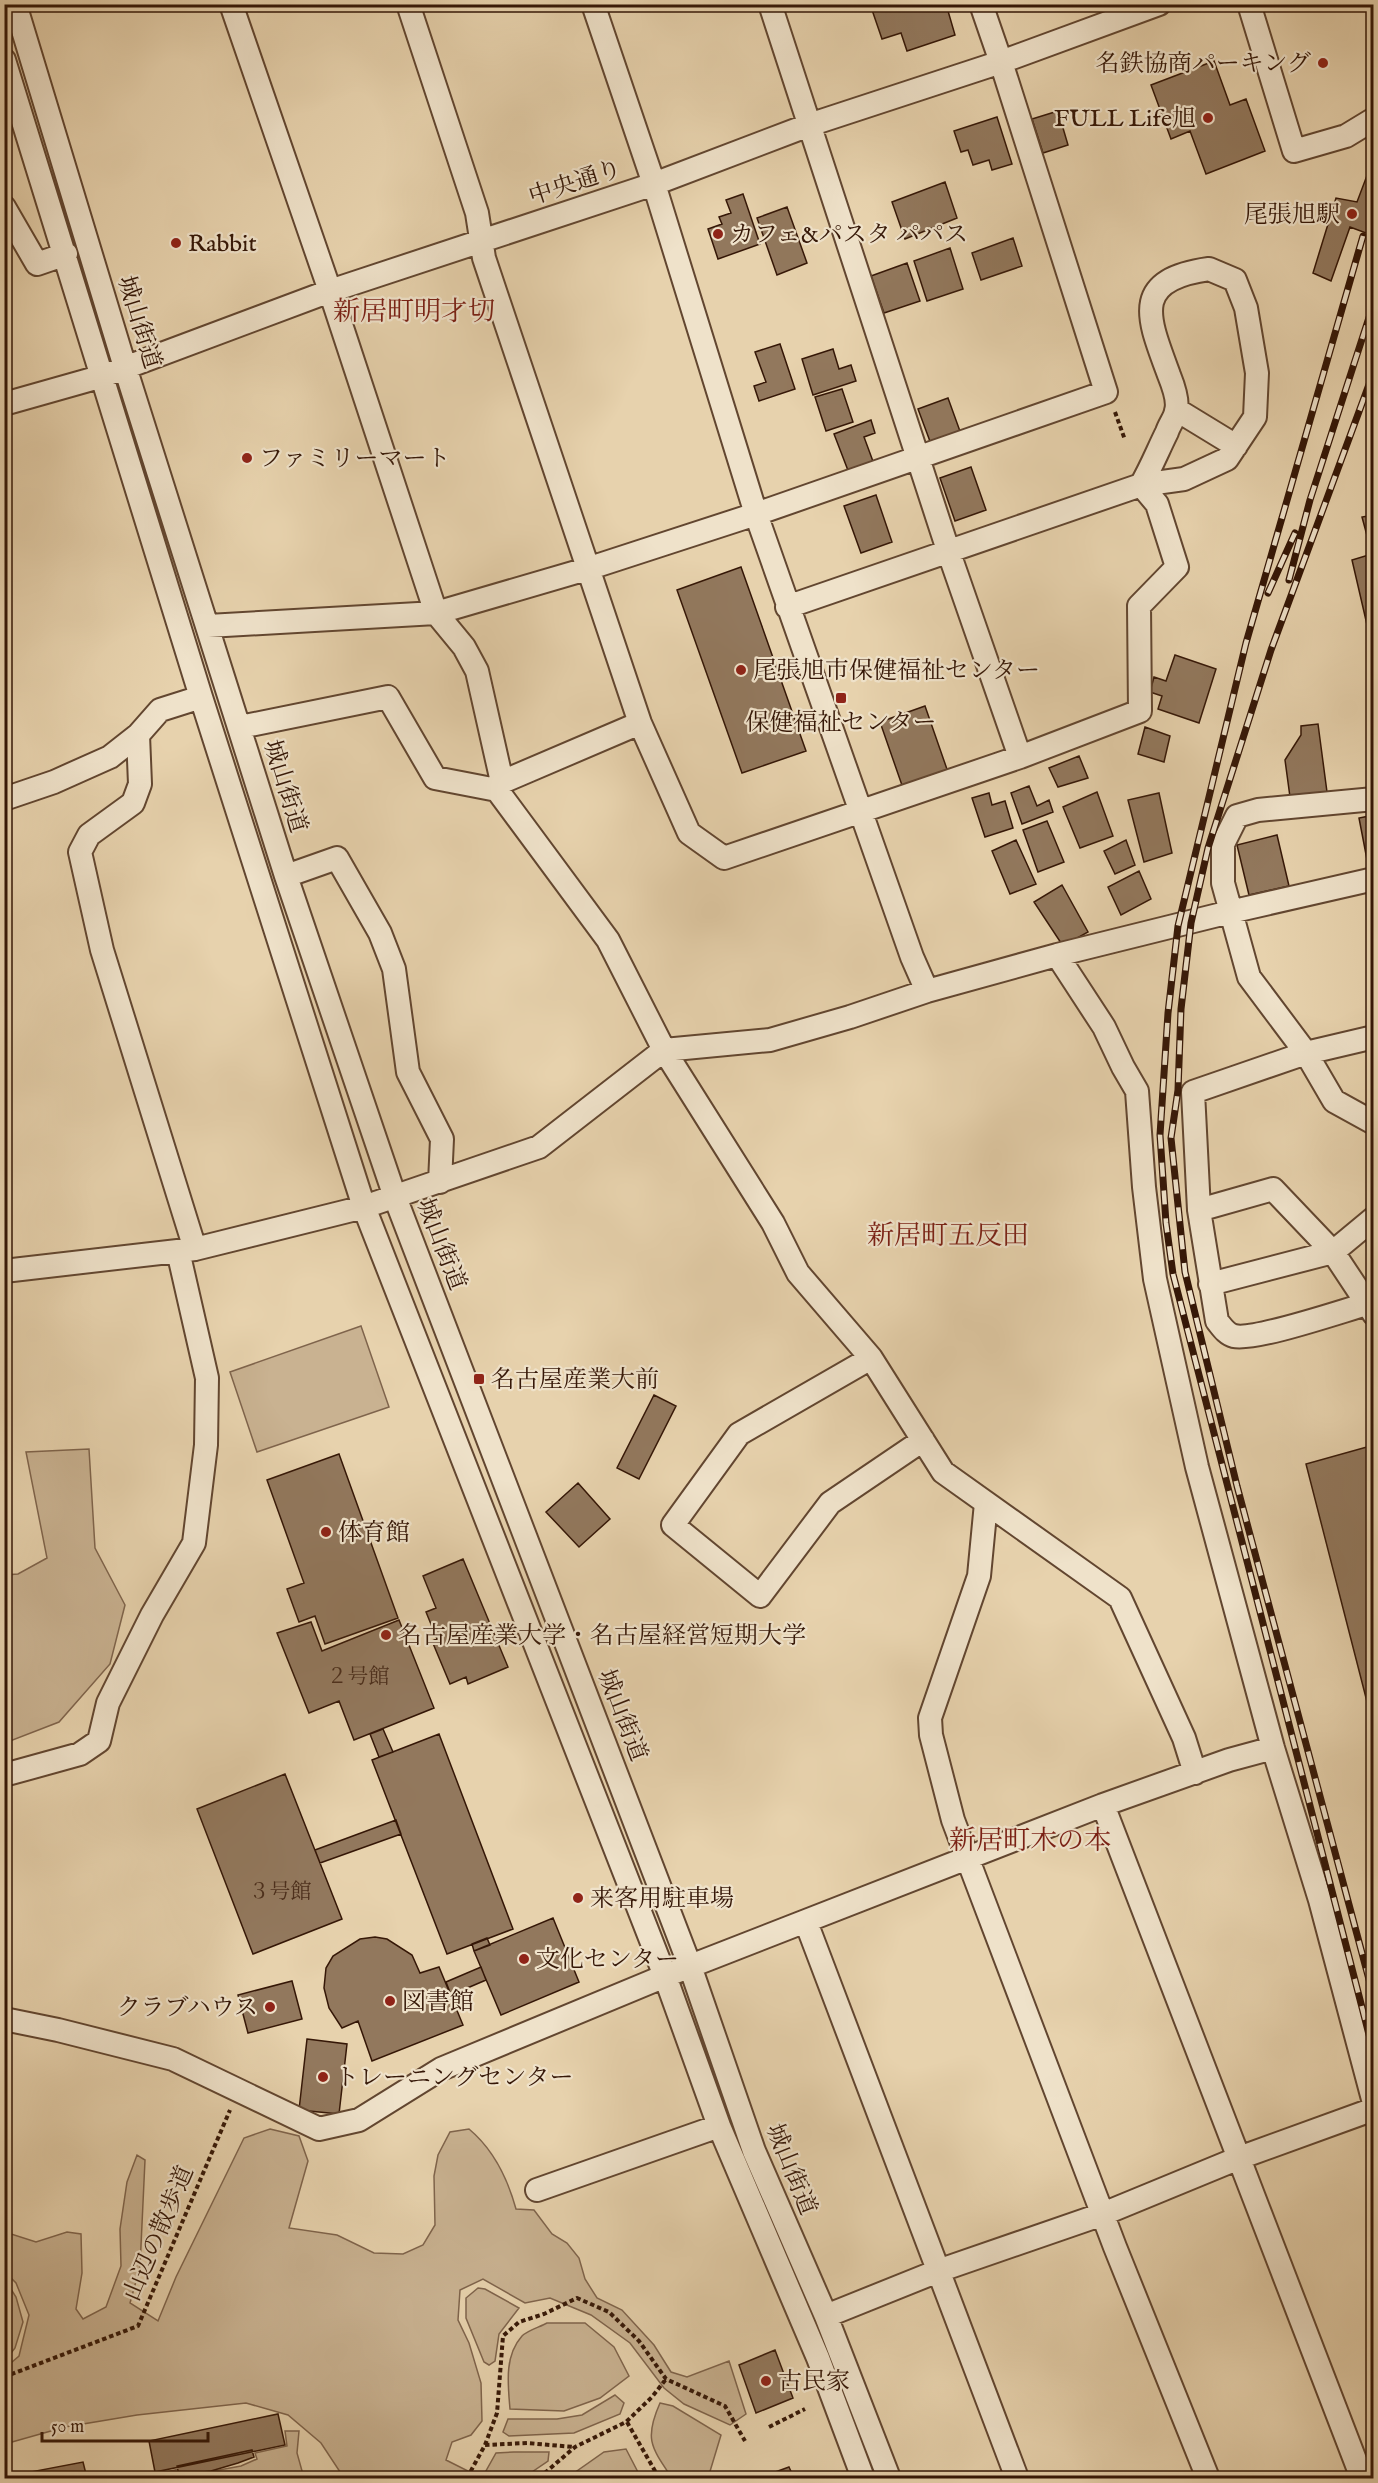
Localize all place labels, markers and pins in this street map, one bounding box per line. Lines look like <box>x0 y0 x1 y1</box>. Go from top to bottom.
place label: 名鉄協商パーキング <box>1096 49 1311 80</box>
marker: 名鉄協商パーキング <box>1316 56 1330 70</box>
place label: FULL Life旭 <box>1054 104 1196 135</box>
marker: FULL Life旭 <box>1201 111 1215 125</box>
place label: 尾張旭駅 <box>1244 200 1340 231</box>
marker: 尾張旭駅 <box>1345 207 1359 221</box>
place label: カフェ&パスタ パパス <box>730 220 968 251</box>
marker: カフェ&パスタ パパス <box>711 227 725 241</box>
place label: Rabbit <box>188 229 257 260</box>
marker: Rabbit <box>169 236 183 250</box>
place label: ファミリーマート <box>259 444 451 475</box>
marker: ファミリーマート <box>240 451 254 465</box>
place label: 尾張旭市保健福祉センター <box>753 656 1040 687</box>
marker: 尾張旭市保健福祉センター <box>734 663 748 677</box>
marker: 保健福祉センター <box>834 691 848 705</box>
place label: 保健福祉センター <box>745 708 937 739</box>
place label: 名古屋産業大前 <box>491 1365 659 1396</box>
marker: 名古屋産業大前 <box>472 1372 486 1386</box>
place label: 体育館 <box>338 1518 410 1549</box>
marker: 体育館 <box>319 1525 333 1539</box>
place label: 名古屋産業大学・名古屋経営短期大学 <box>398 1621 806 1652</box>
marker: 名古屋産業大学・名古屋経営短期大学 <box>379 1628 393 1642</box>
place label: 来客用駐車場 <box>590 1884 734 1915</box>
marker: 来客用駐車場 <box>571 1891 585 1905</box>
place label: 文化センター <box>536 1945 679 1976</box>
marker: 文化センター <box>517 1952 531 1966</box>
place label: 図書館 <box>402 1987 474 2018</box>
place label: クラブハウス <box>117 1993 258 2024</box>
marker: 図書館 <box>383 1994 397 2008</box>
marker: クラブハウス <box>263 2000 277 2014</box>
place label: トレーニングセンター <box>335 2063 574 2094</box>
marker: トレーニングセンター <box>316 2070 330 2084</box>
place label: 古民家 <box>778 2367 850 2398</box>
marker: 古民家 <box>759 2374 773 2388</box>

